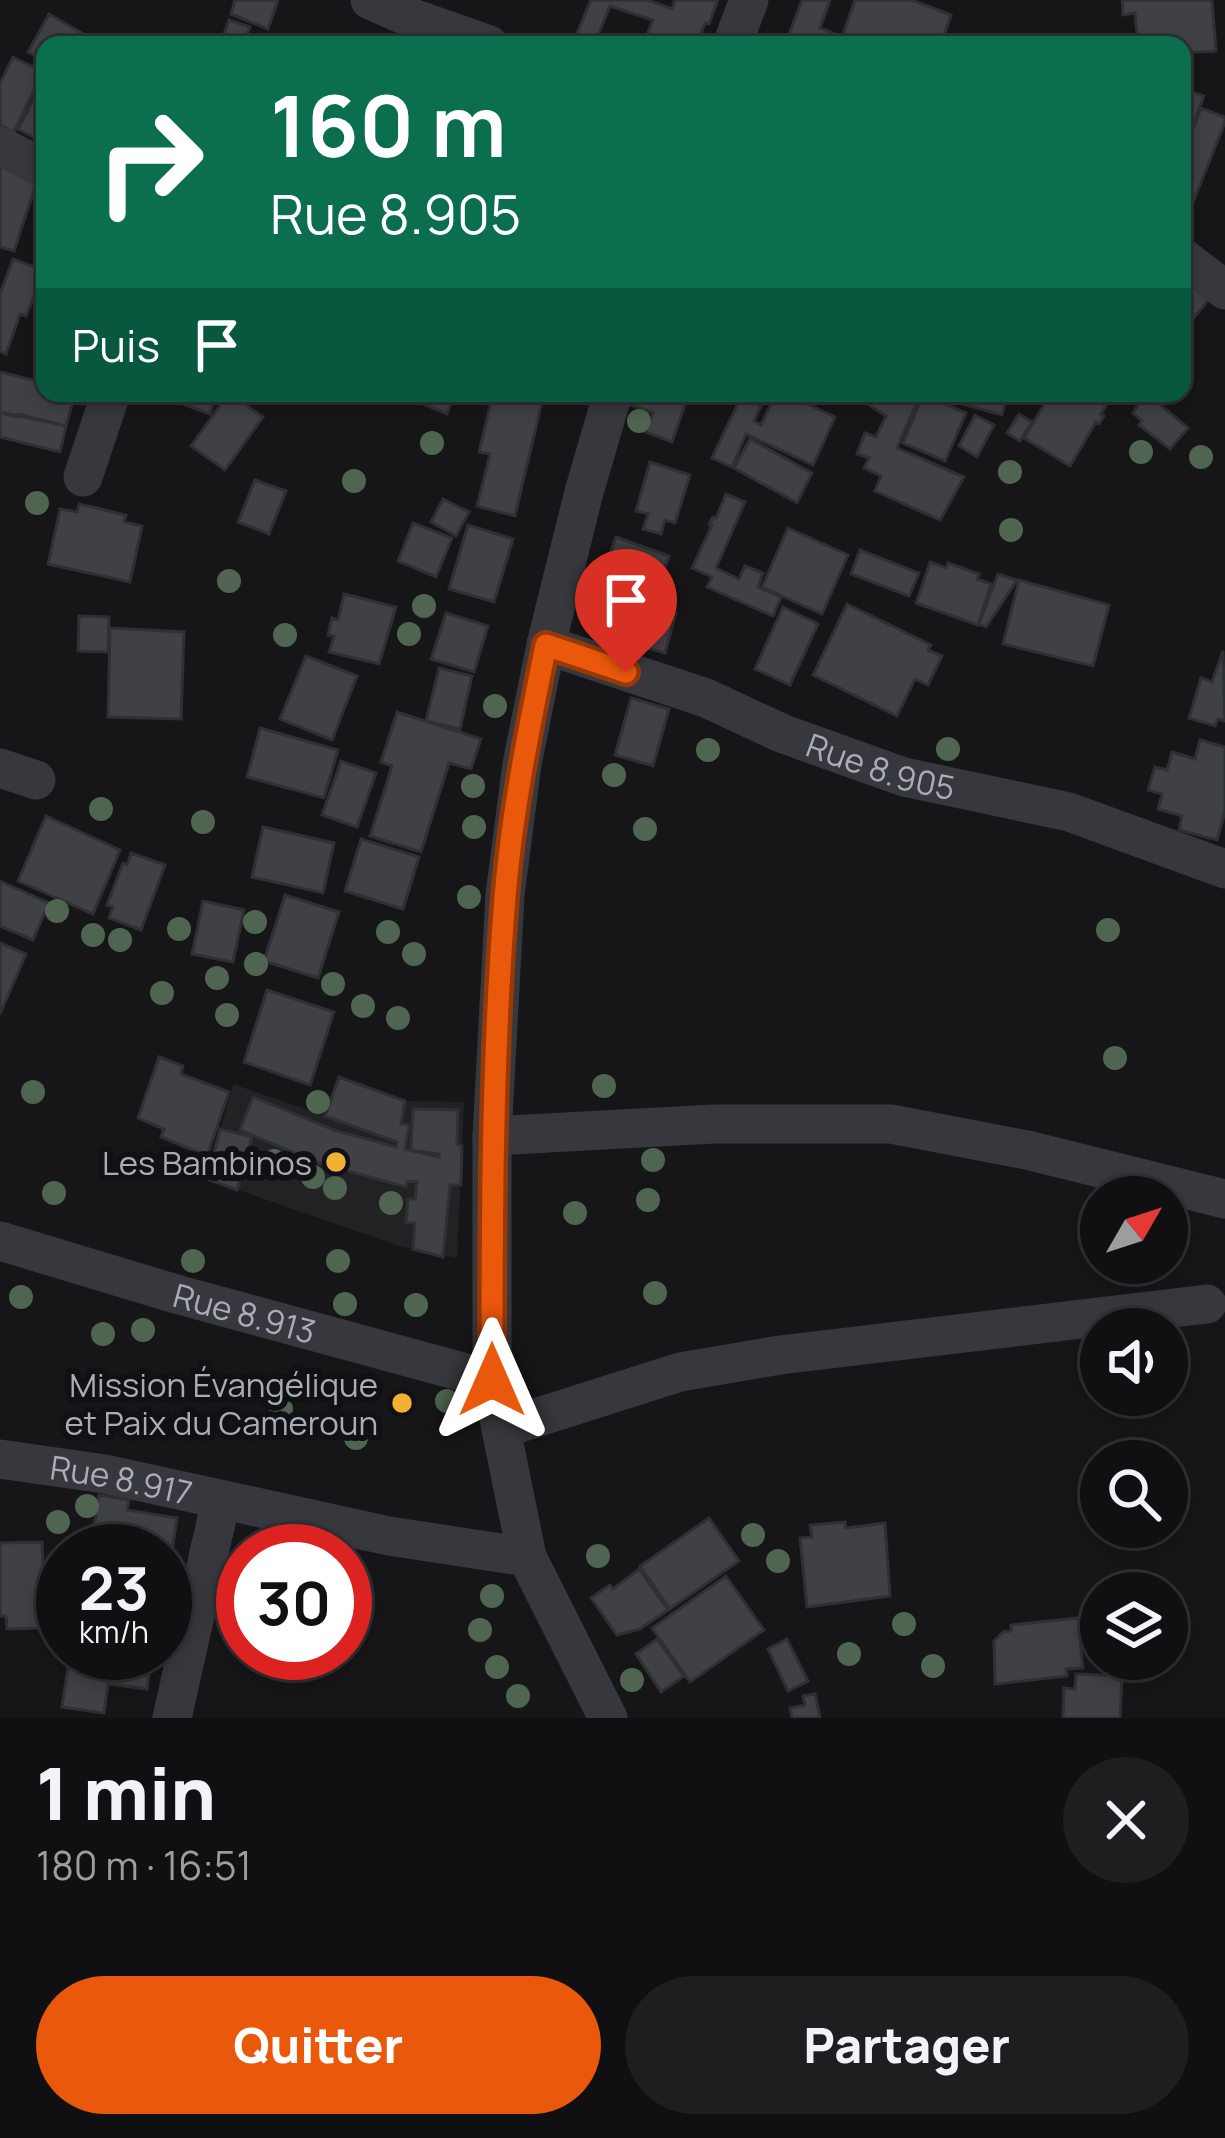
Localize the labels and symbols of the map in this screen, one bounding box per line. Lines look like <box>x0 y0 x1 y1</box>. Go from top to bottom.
pin <box>575 549 677 672</box>
street label: Rue 8.905 <box>801 722 959 810</box>
place label: Les Bambinos <box>102 1140 312 1185</box>
marker: Les Bambinos <box>323 1149 349 1175</box>
north arrow <box>1080 1176 1188 1284</box>
street label: Rue 8.913 <box>169 1272 321 1354</box>
position arrow <box>429 1317 555 1443</box>
place label: Mission Évangélique et Paix du Cameroun <box>65 1362 378 1445</box>
marker: Mission Évangélique et Paix du Cameroun <box>389 1390 415 1416</box>
street label: Rue 8.917 <box>47 1444 197 1515</box>
speed limit sign: 30 <box>216 1524 372 1680</box>

